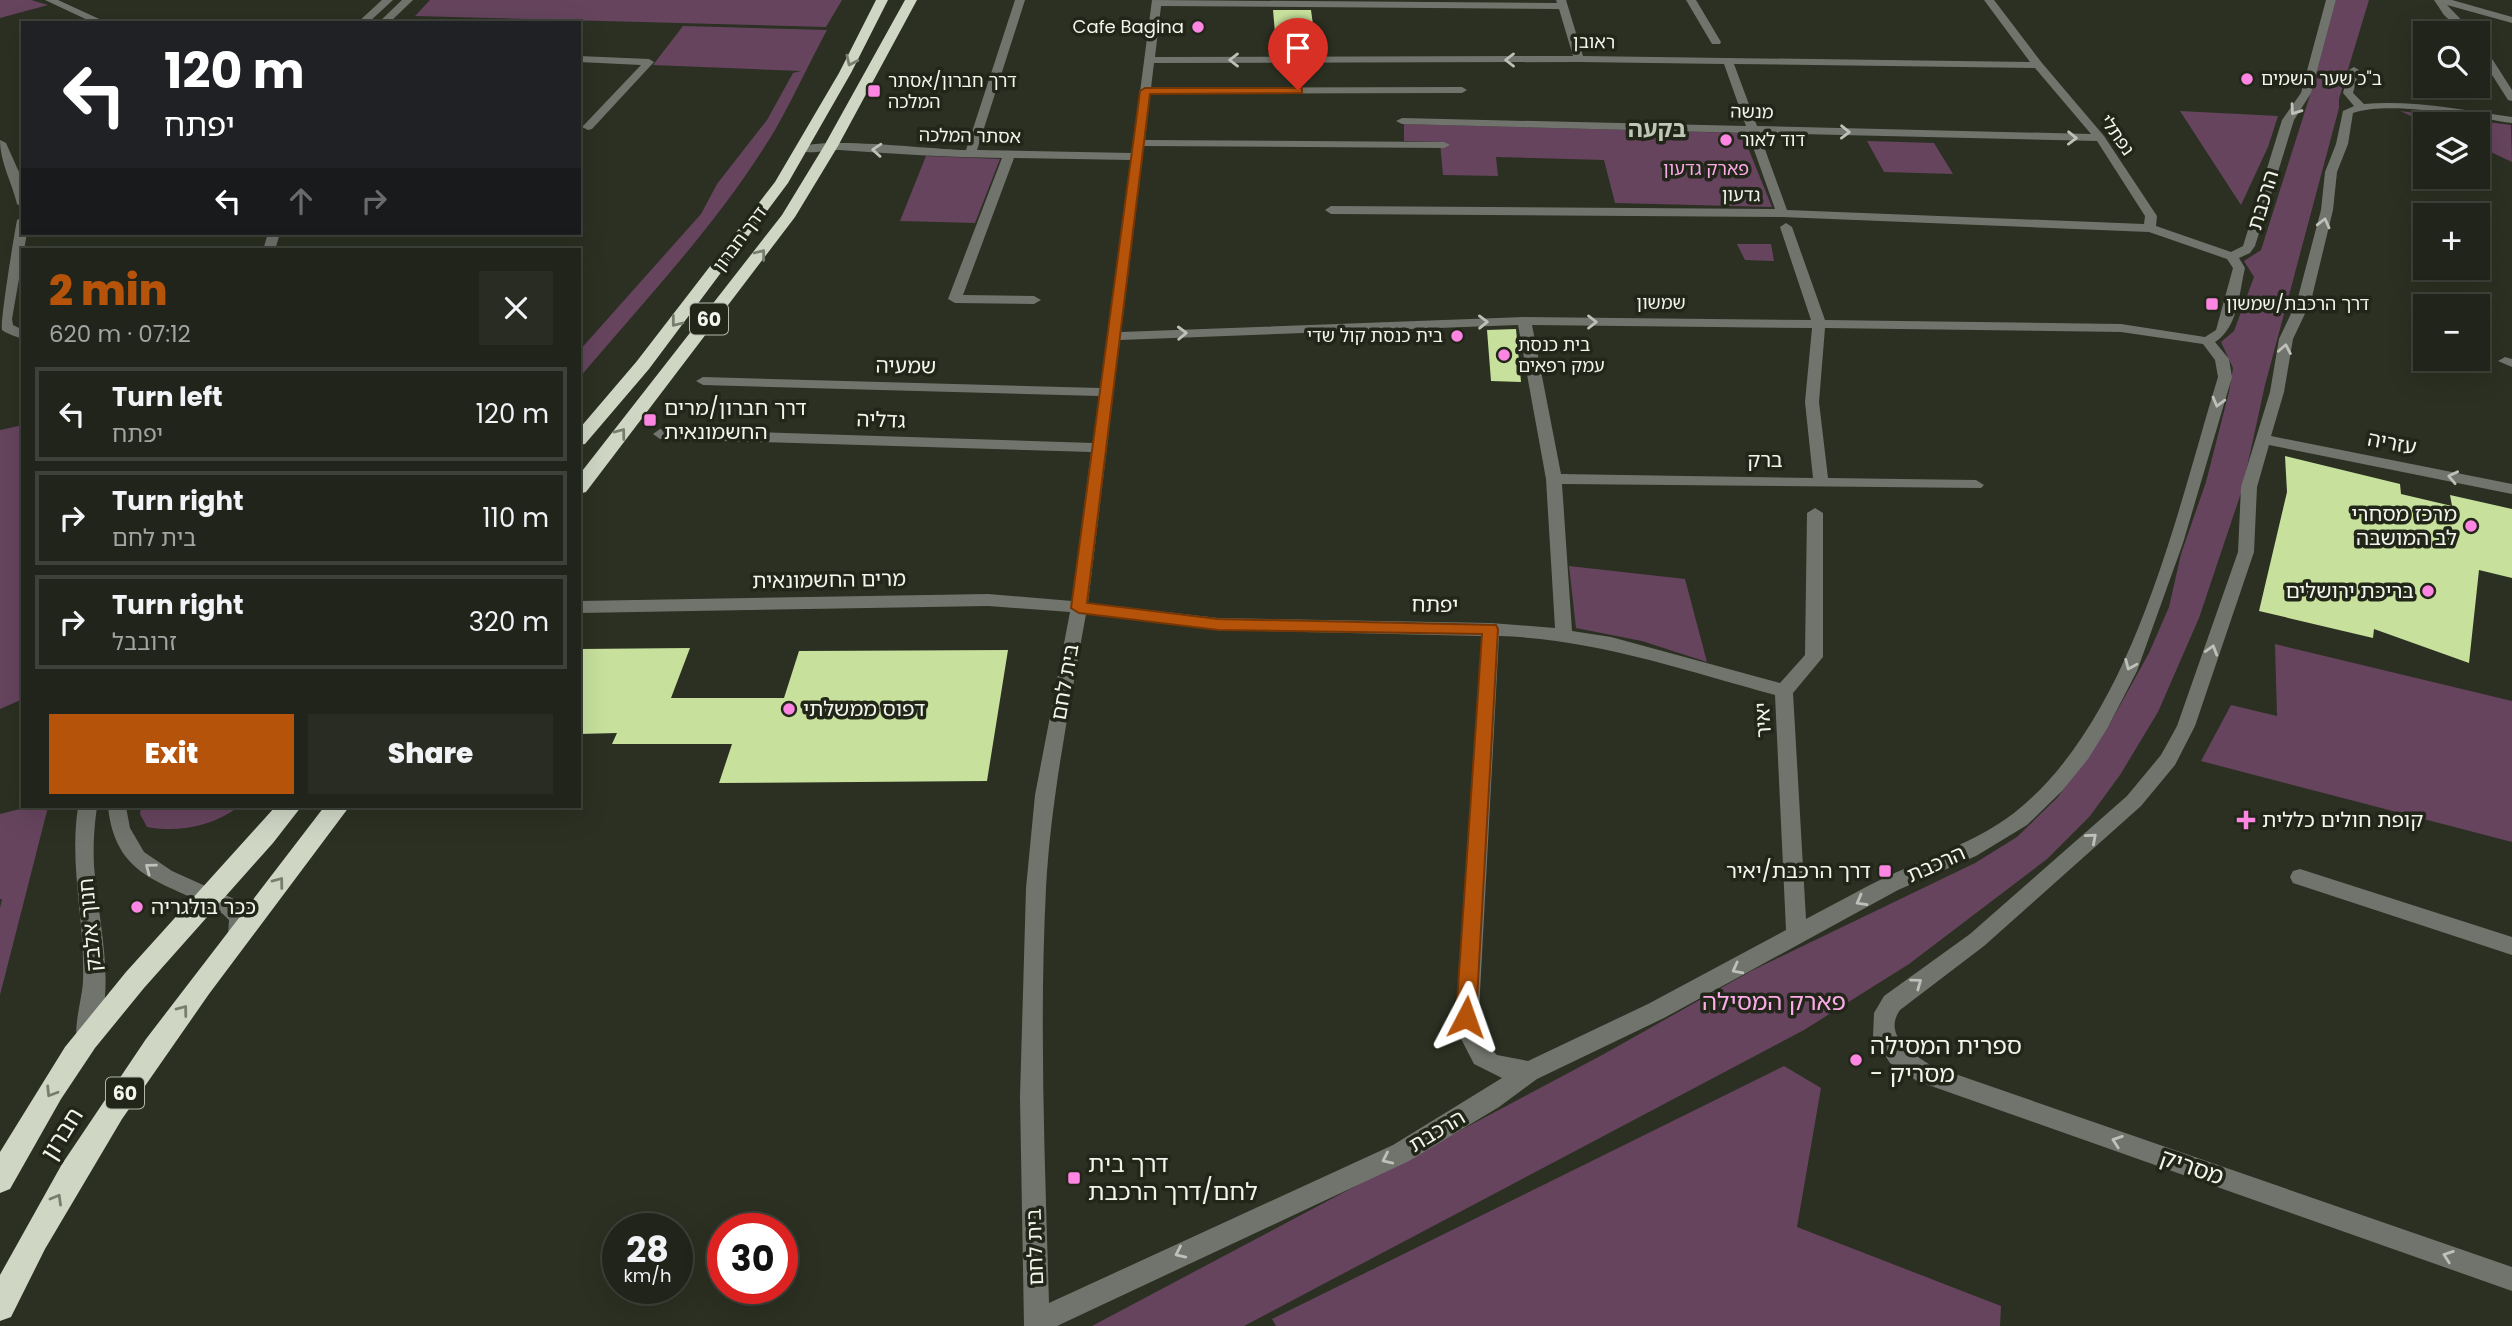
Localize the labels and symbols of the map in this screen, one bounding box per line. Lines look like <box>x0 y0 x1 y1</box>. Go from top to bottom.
place label: Cafe Bagina <box>1073 14 1184 39</box>
pin <box>1268 18 1328 90</box>
marker: Cafe Bagina <box>1190 19 1206 35</box>
street label: ראובן <box>1573 29 1615 54</box>
one-way arrow <box>1228 52 1239 68</box>
one-way arrow <box>1505 52 1515 68</box>
one-way arrow <box>845 53 859 66</box>
place label: ב"כ שער השמים <box>2261 66 2382 91</box>
place label: דרך חברון/אסתר המלכה <box>888 68 1017 114</box>
marker: ב"כ שער השמים <box>2239 71 2255 87</box>
marker: דרך חברון/אסתר המלכה <box>866 83 882 99</box>
street label: מנשה <box>1730 99 1774 124</box>
one-way arrow <box>2290 102 2303 115</box>
street label: נפתלי <box>2094 109 2140 160</box>
district label: בקעה <box>1628 113 1687 145</box>
street label: אסתר המלכה <box>919 122 1021 149</box>
one-way arrow <box>1840 124 1851 140</box>
place label: דוד לאור <box>1740 127 1805 152</box>
one-way arrow <box>2067 130 2078 145</box>
marker: דוד לאור <box>1718 132 1734 148</box>
one-way arrow <box>871 143 882 158</box>
park label: פארק גדעון <box>1663 156 1749 181</box>
street label: הרכבת <box>2240 166 2285 233</box>
street label: גדעון <box>1722 182 1761 207</box>
street label: דרך חברון <box>707 201 772 276</box>
one-way arrow <box>2316 217 2330 229</box>
one-way arrow <box>752 249 765 262</box>
street label: שמשון <box>1636 290 1686 315</box>
place label: דרך הרכבת/שמשון <box>2226 291 2369 316</box>
marker: דרך הרכבת/שמשון <box>2204 296 2220 312</box>
road number: 60 <box>690 304 728 334</box>
one-way arrow <box>1478 314 1489 329</box>
one-way arrow <box>1587 314 1598 329</box>
one-way arrow <box>671 315 684 327</box>
place label: בית כנסת קול שדי <box>1307 323 1443 348</box>
one-way arrow <box>1177 325 1188 340</box>
marker: בית כנסת קול שדי <box>1449 328 1465 344</box>
place label: בית כנסת עמק רפאים <box>1518 332 1605 378</box>
one-way arrow <box>2276 343 2291 355</box>
marker: בית כנסת עמק רפאים <box>1496 347 1512 363</box>
street label: שמעיה <box>875 350 937 381</box>
place label: דרך חברון/מרים החשמונאית <box>664 393 807 446</box>
one-way arrow <box>2212 396 2226 408</box>
street label: גדליה <box>856 404 906 435</box>
marker: דרך חברון/מרים החשמונאית <box>642 412 658 428</box>
street label: עזריה <box>2365 424 2419 461</box>
one-way arrow <box>612 429 625 441</box>
street label: ברק <box>1747 445 1783 474</box>
one-way arrow <box>2447 470 2459 485</box>
place label: מרכז מסחרי לב המושבה <box>2351 499 2457 552</box>
marker: מרכז מסחרי לב המושבה <box>2463 518 2479 534</box>
street label: מרים החשמונאית <box>752 564 906 595</box>
place label: בריכת ירושלים <box>2285 576 2414 605</box>
marker: בריכת ירושלים <box>2420 583 2436 599</box>
street label: יפתח <box>1411 590 1459 619</box>
street label: בית לחם <box>1044 641 1085 722</box>
one-way arrow <box>2204 644 2218 657</box>
one-way arrow <box>2124 657 2138 670</box>
place label: דפוס ממשלתי <box>803 694 925 723</box>
marker: דפוס ממשלתי <box>781 701 797 717</box>
street label: יאיר <box>1747 701 1778 739</box>
place label: קופת חולים כללית <box>2262 805 2423 834</box>
marker: קופת חולים כללית <box>2236 810 2256 830</box>
one-way arrow <box>2084 834 2097 846</box>
street label: הרכבת <box>1902 838 1970 889</box>
place label: דרך הרכבת/יאיר <box>1726 856 1871 885</box>
marker: דרך הרכבת/יאיר <box>1877 863 1893 879</box>
one-way arrow <box>146 864 158 877</box>
street label: חנוך אלבק <box>71 877 108 973</box>
one-way arrow <box>271 877 284 889</box>
place label: ככר בולגריה <box>151 892 256 921</box>
one-way arrow <box>1856 893 1868 906</box>
marker: ככר בולגריה <box>129 899 145 915</box>
one-way arrow <box>1731 961 1744 974</box>
one-way arrow <box>1909 979 1922 991</box>
position arrow <box>1429 980 1503 1054</box>
park label: פארק המסילה <box>1702 985 1846 1018</box>
one-way arrow <box>175 1005 187 1018</box>
place label: ספרית המסילה - מסריק <box>1870 1029 2022 1090</box>
marker: ספרית המסילה - מסריק <box>1848 1052 1864 1068</box>
road number: 60 <box>106 1078 144 1108</box>
one-way arrow <box>47 1084 60 1097</box>
street label: חברון <box>33 1101 91 1167</box>
street label: הרכבת <box>1403 1102 1470 1159</box>
one-way arrow <box>2111 1135 2124 1149</box>
street label: מסריק <box>2156 1140 2228 1193</box>
place label: דרך בית לחם/דרך הרכבת <box>1088 1147 1258 1208</box>
one-way arrow <box>1382 1151 1395 1165</box>
marker: דרך בית לחם/דרך הרכבת <box>1066 1170 1082 1186</box>
one-way arrow <box>49 1194 62 1207</box>
street label: בית לחם <box>1019 1208 1050 1286</box>
speed limit sign: 30 <box>707 1213 798 1304</box>
one-way arrow <box>1175 1245 1188 1259</box>
one-way arrow <box>2442 1250 2454 1264</box>

